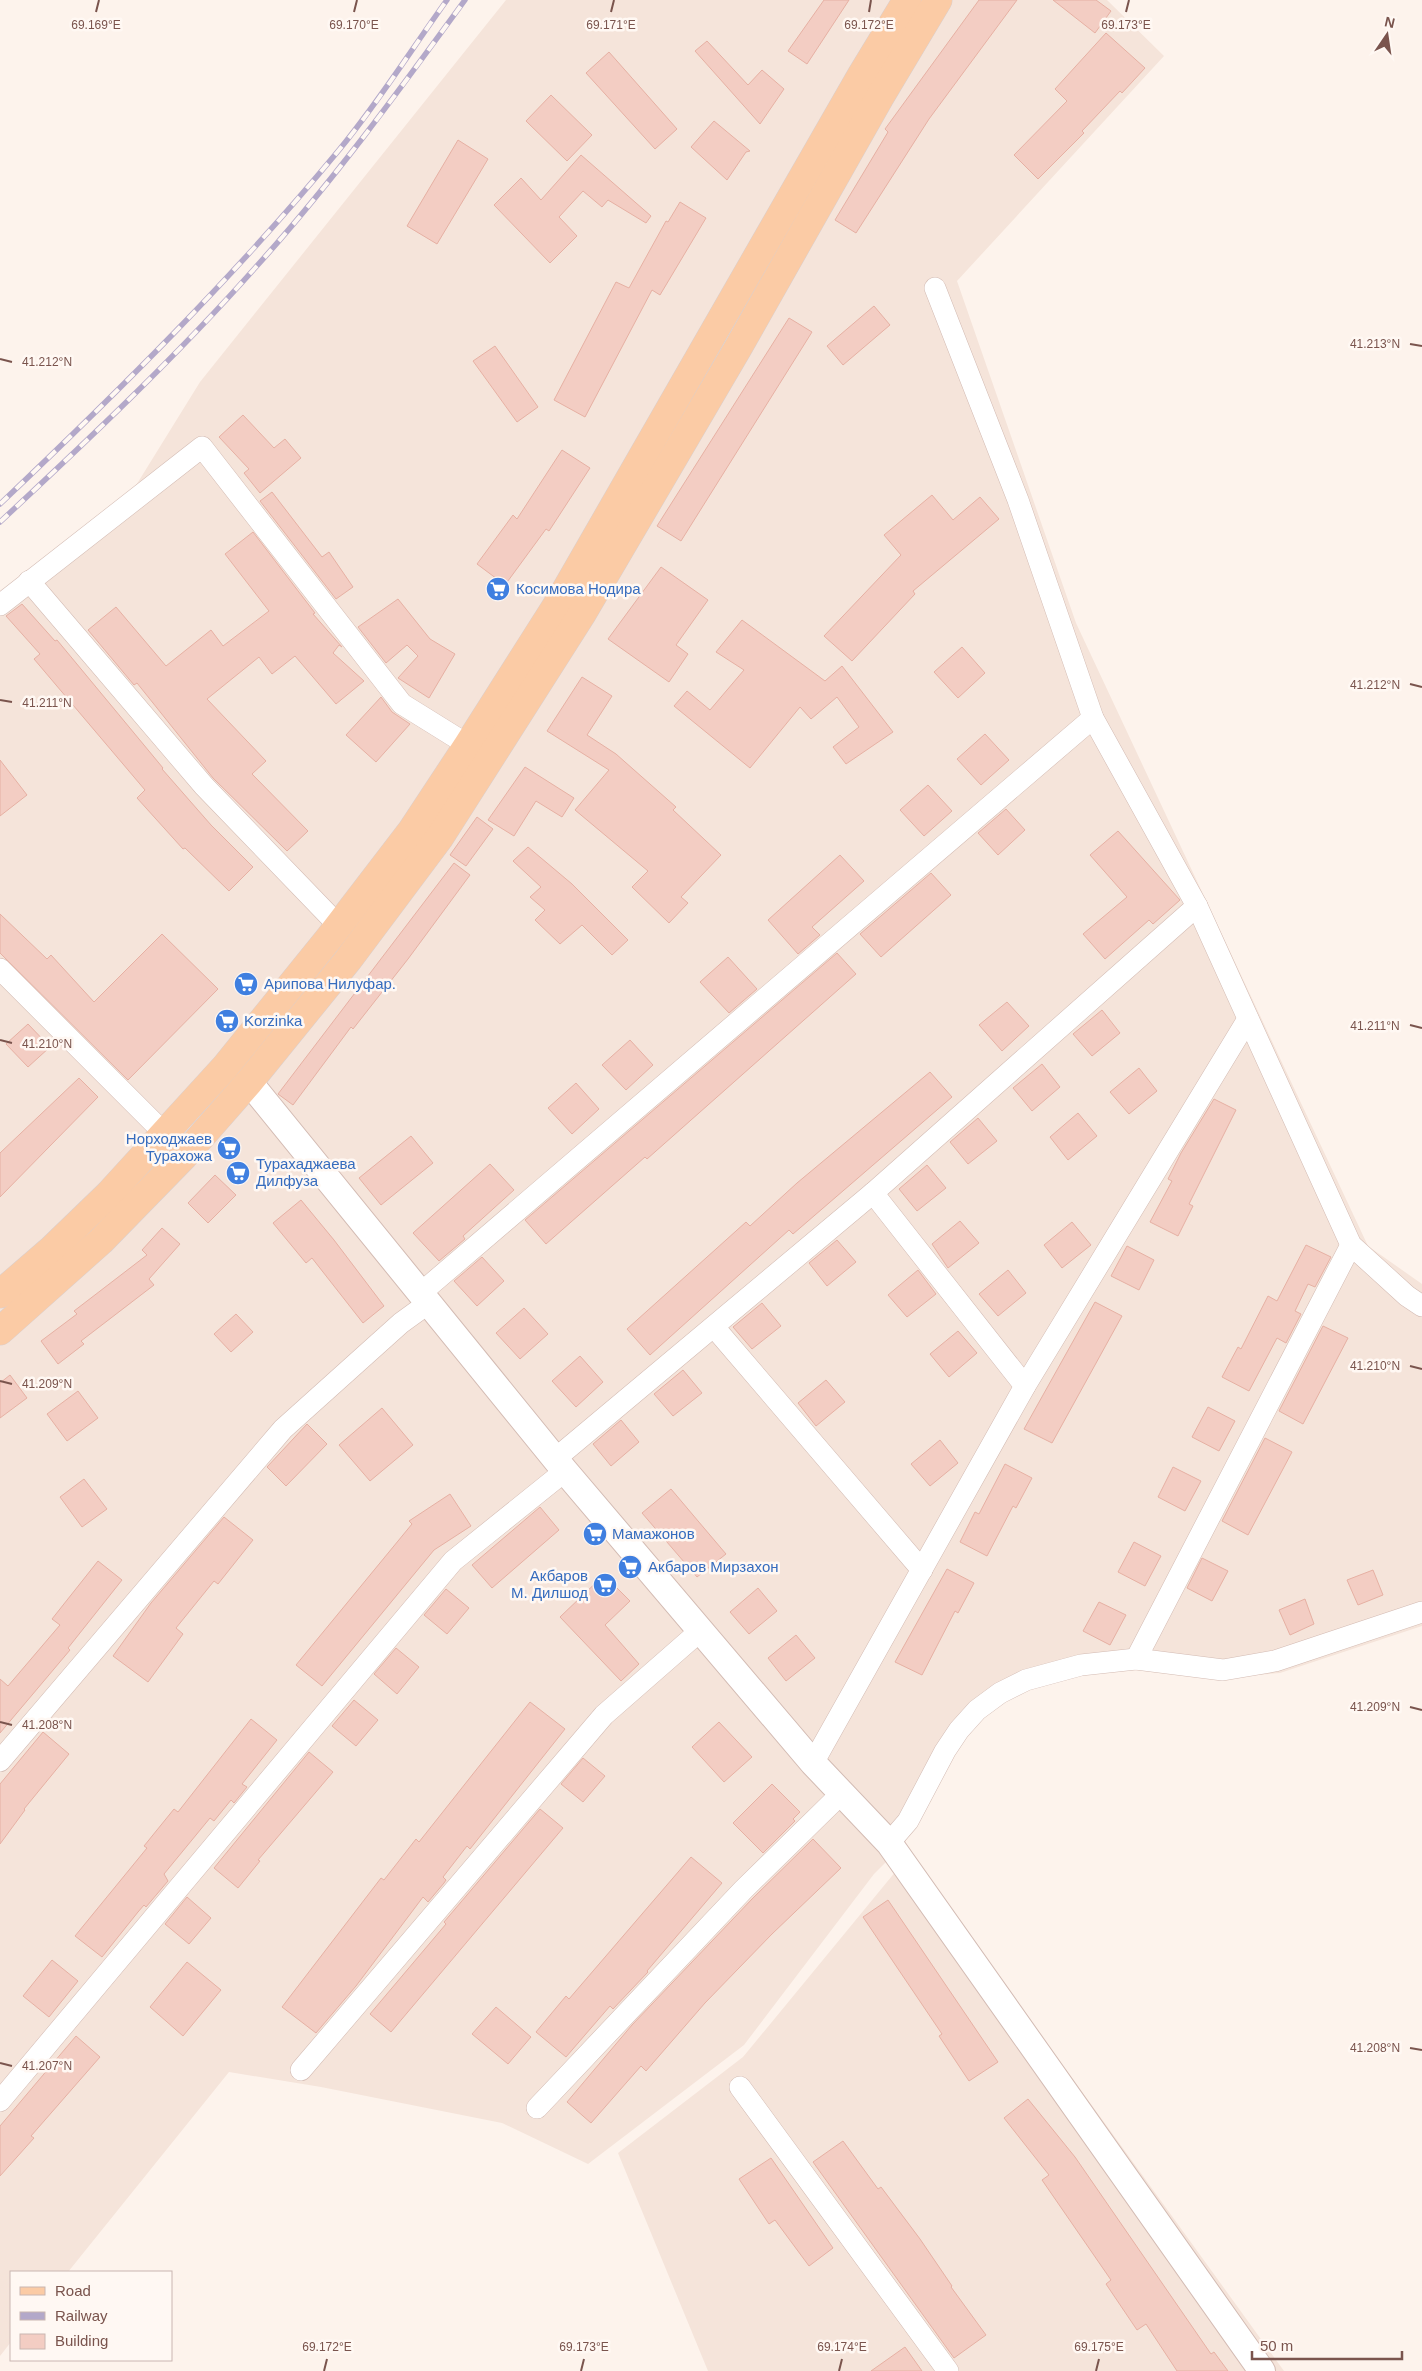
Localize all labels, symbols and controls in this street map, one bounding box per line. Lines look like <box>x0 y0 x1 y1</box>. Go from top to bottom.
north arrow <box>1362 10 1412 60</box>
text: N <box>1383 13 1397 31</box>
text: 69.169°E <box>71 18 121 32</box>
text: 69.170°E <box>329 18 379 32</box>
text: 69.171°E <box>586 18 636 32</box>
text: 69.172°E <box>844 18 894 32</box>
text: 69.173°E <box>1101 18 1151 32</box>
text: 41.213°N <box>1350 337 1400 351</box>
text: 41.212°N <box>22 355 72 369</box>
supermarket icon: Косимова Нодира <box>485 576 511 602</box>
place label: Косимова Нодира <box>516 580 641 597</box>
text: 41.212°N <box>1350 678 1400 692</box>
text: 41.211°N <box>22 696 72 710</box>
supermarket icon: Арипова Нилуфар. <box>233 971 259 997</box>
place label: Арипова Нилуфар. <box>264 975 396 992</box>
supermarket icon: Korzinka <box>214 1008 240 1034</box>
place label: Korzinka <box>244 1012 303 1029</box>
text: 41.211°N <box>1350 1019 1400 1033</box>
text: 41.210°N <box>22 1037 72 1051</box>
place label: Норходжаев Турахожа <box>126 1130 213 1164</box>
supermarket icon: Норходжаев Турахожа <box>216 1135 242 1161</box>
place label: Турахаджаева Дилфуза <box>256 1155 356 1189</box>
supermarket icon: Турахаджаева Дилфуза <box>225 1160 251 1186</box>
text: 41.210°N <box>1350 1359 1400 1373</box>
text: 41.209°N <box>22 1377 72 1391</box>
supermarket icon: Мамажонов <box>582 1521 608 1547</box>
place label: Мамажонов <box>612 1525 695 1542</box>
supermarket icon: Акбаров Мирзахон <box>617 1554 643 1580</box>
place label: Акбаров Мирзахон <box>648 1558 779 1575</box>
place label: Акбаров М. Дилшод <box>511 1567 588 1601</box>
supermarket icon: Акбаров М. Дилшод <box>592 1572 618 1598</box>
text: 41.209°N <box>1350 1700 1400 1714</box>
text: 41.208°N <box>22 1718 72 1732</box>
text: 41.208°N <box>1350 2041 1400 2055</box>
text: 41.207°N <box>22 2059 72 2073</box>
legend <box>10 2271 172 2361</box>
text: Road <box>55 2282 91 2299</box>
text: Railway <box>55 2307 108 2324</box>
scale bar <box>1252 2328 1402 2360</box>
text: Building <box>55 2332 108 2349</box>
text: 50 m <box>1260 2337 1293 2354</box>
text: 69.172°E <box>302 2340 352 2354</box>
text: 69.173°E <box>559 2340 609 2354</box>
text: 69.174°E <box>817 2340 867 2354</box>
text: 69.175°E <box>1074 2340 1124 2354</box>

